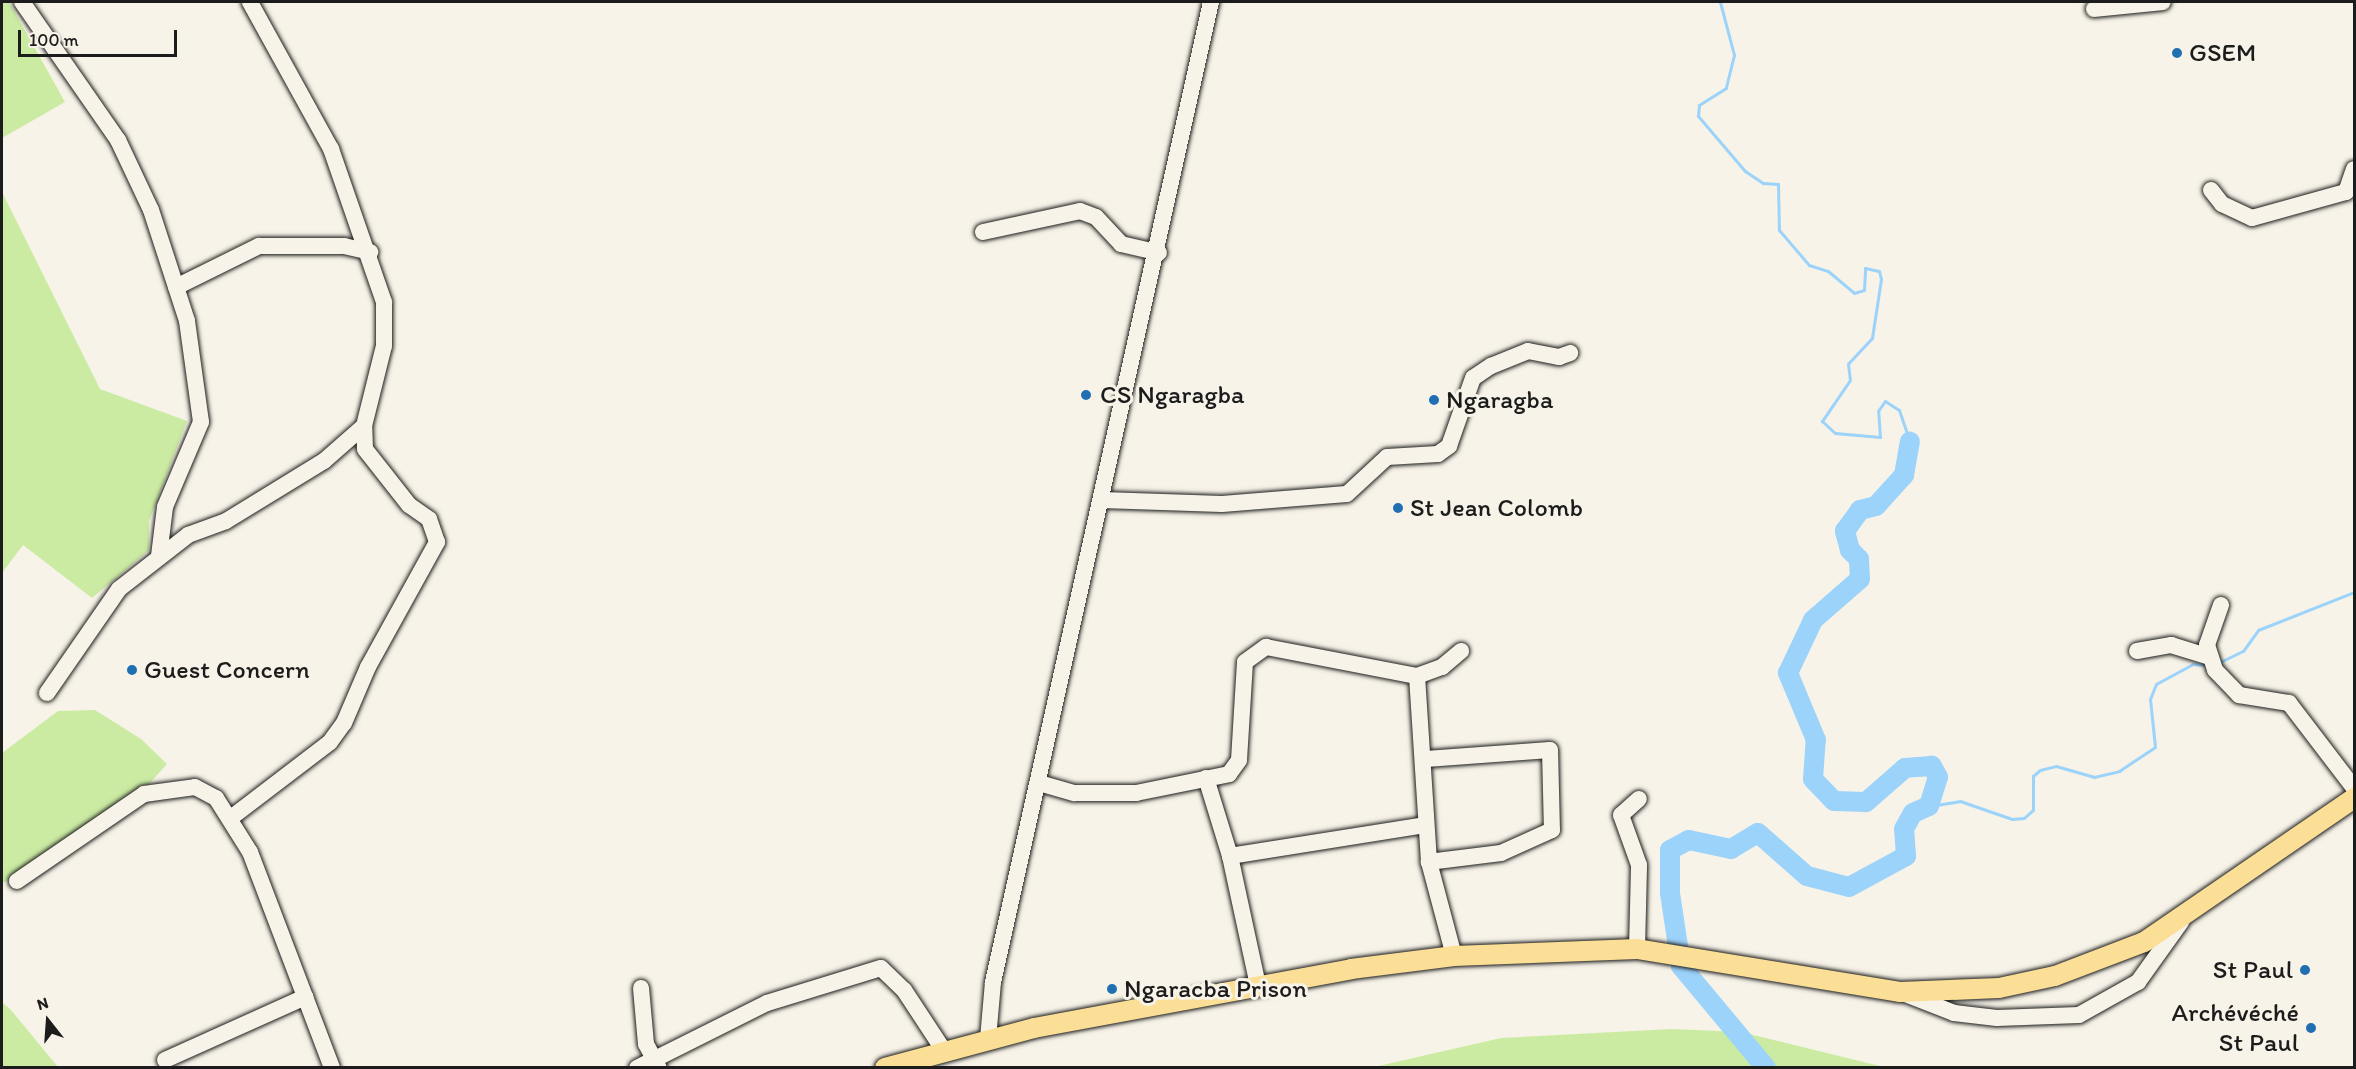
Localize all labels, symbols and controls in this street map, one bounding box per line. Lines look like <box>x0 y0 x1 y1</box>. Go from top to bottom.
scale bar <box>21 18 180 56</box>
text: 100 m <box>29 29 79 51</box>
place label: GSEM <box>2189 37 2256 69</box>
marker: GSEM <box>2170 46 2184 60</box>
place label: CS Ngaragba <box>1100 379 1245 411</box>
place label: Ngaragba <box>1446 384 1553 416</box>
marker: CS Ngaragba <box>1077 386 1095 404</box>
marker: Ngaragba <box>1427 393 1441 407</box>
place label: St Jean Colomb <box>1410 492 1584 524</box>
marker: St Jean Colomb <box>1391 501 1405 515</box>
place label: Guest Concern <box>144 654 310 686</box>
marker: Guest Concern <box>125 663 139 677</box>
place label: St Paul <box>2214 954 2293 986</box>
marker: St Paul <box>2298 963 2312 977</box>
place label: Ngaracba Prison <box>1124 973 1307 1005</box>
marker: Ngaracba Prison <box>1105 982 1119 996</box>
north arrow <box>18 991 78 1051</box>
text: N <box>35 993 51 1014</box>
place label: Archévéché St Paul <box>2171 997 2299 1058</box>
marker: Archévéché St Paul <box>2304 1021 2318 1035</box>

